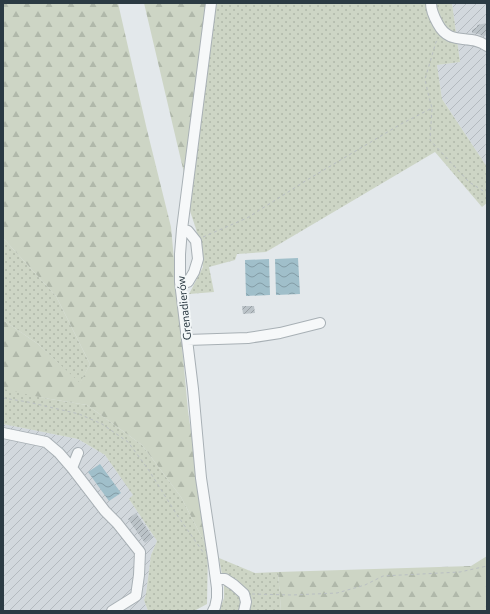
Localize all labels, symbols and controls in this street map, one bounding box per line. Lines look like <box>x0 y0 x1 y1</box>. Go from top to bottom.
street label: Grenadierów <box>174 275 193 341</box>

